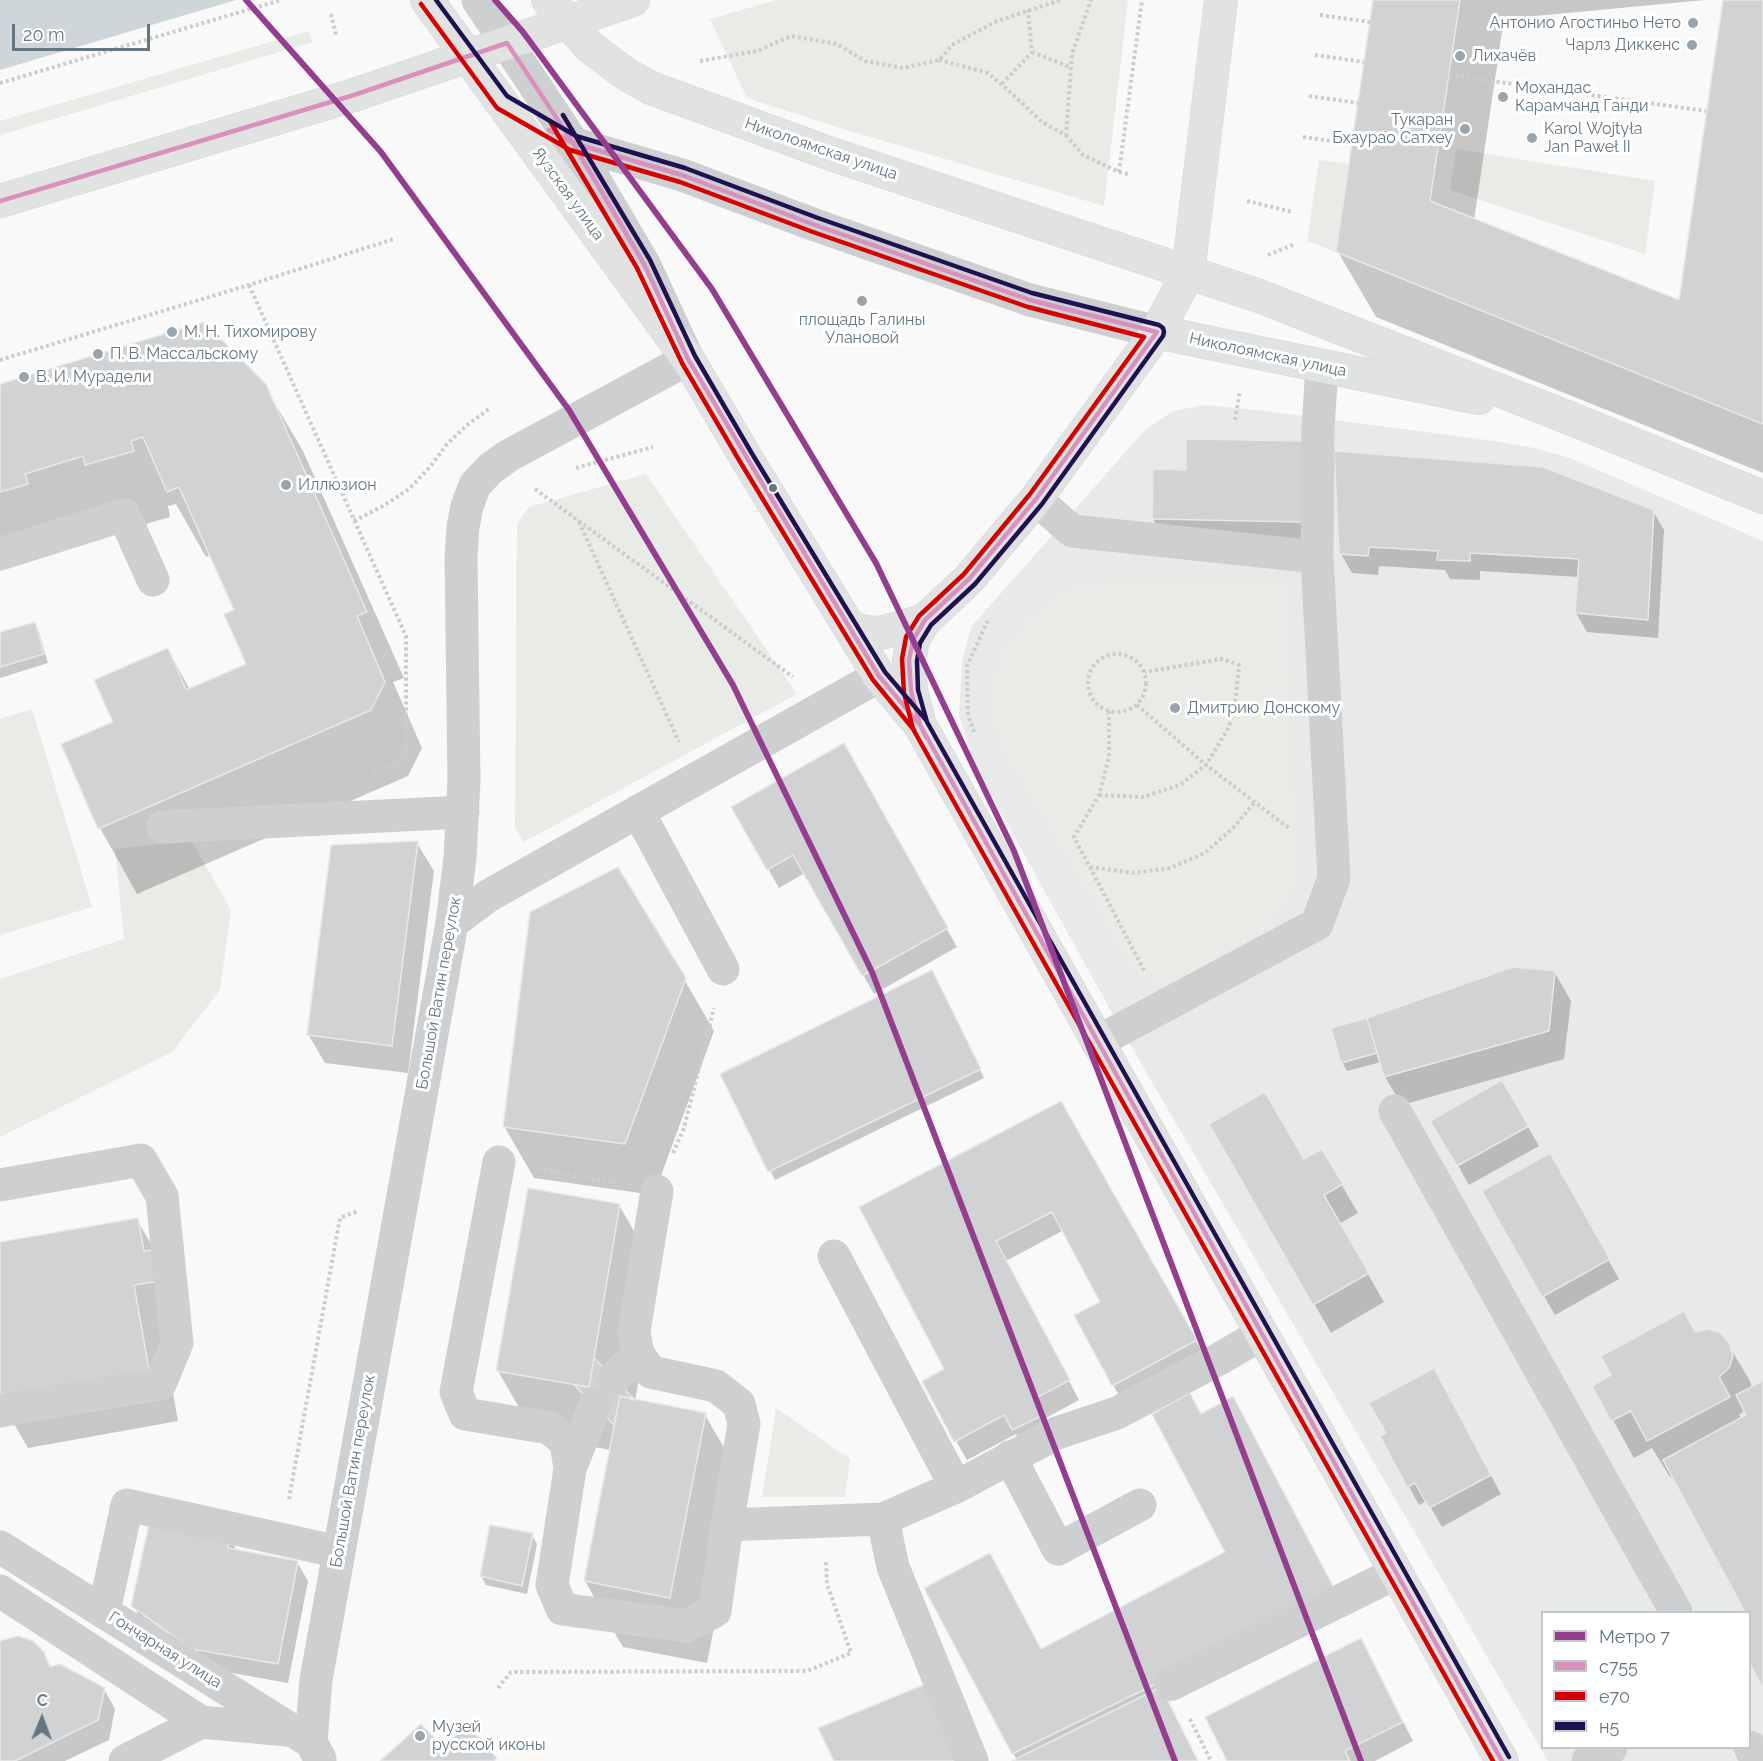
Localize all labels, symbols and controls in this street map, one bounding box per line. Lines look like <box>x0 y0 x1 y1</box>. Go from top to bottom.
scale bar <box>15 12 153 50</box>
place label: Антонио Агостиньо Нето <box>1490 13 1681 33</box>
marker: Антонио Агостиньо Нето <box>1686 16 1700 30</box>
text: 20 m <box>23 24 65 45</box>
place label: Чарлз Диккенс <box>1565 35 1680 55</box>
marker: Чарлз Диккенс <box>1685 38 1699 52</box>
place label: Лихачёв <box>1472 46 1536 66</box>
marker: Лихачёв <box>1453 49 1467 63</box>
place label: Мохандас Карамчанд Ганди <box>1515 78 1648 116</box>
marker: Мохандас Карамчанд Ганди <box>1496 90 1510 104</box>
place label: Тукаран Бхаурао Сатхеу <box>1332 110 1453 148</box>
street label: Николоямская улица <box>742 114 900 184</box>
place label: Karol Wojtyła Jan Paweł II <box>1544 119 1643 157</box>
marker: Тукаран Бхаурао Сатхеу <box>1458 122 1472 136</box>
marker: Karol Wojtyła Jan Paweł II <box>1525 131 1539 145</box>
street label: Яузская улица <box>528 144 608 244</box>
marker: площадь Галины Улановой <box>855 294 869 308</box>
place label: площадь Галины Улановой <box>799 310 925 348</box>
place label: М. Н. Тихомирову <box>184 322 317 342</box>
marker: М. Н. Тихомирову <box>165 325 179 339</box>
street label: Николоямская улица <box>1188 329 1348 381</box>
place label: П. В. Массальскому <box>110 344 258 364</box>
marker: П. В. Массальскому <box>91 347 105 361</box>
place label: В. И. Мурадели <box>36 367 152 387</box>
marker: В. И. Мурадели <box>17 370 31 384</box>
place label: Иллюзион <box>298 475 377 495</box>
marker: Иллюзион <box>279 478 293 492</box>
unlabelled marker <box>767 482 779 494</box>
place label: Дмитрию Донскому <box>1187 698 1340 718</box>
marker: Дмитрию Донскому <box>1168 701 1182 715</box>
street label: Большой Ватин переулок <box>413 895 465 1091</box>
street label: Большой Ватин переулок <box>327 1373 379 1569</box>
street label: Гончарная улица <box>105 1608 225 1692</box>
legend <box>1541 1611 1751 1749</box>
text: Метро 7 <box>1599 1626 1670 1647</box>
text: с755 <box>1599 1656 1638 1677</box>
text: е70 <box>1599 1686 1630 1707</box>
north arrow <box>12 1689 72 1749</box>
text: С <box>37 1691 48 1710</box>
text: н5 <box>1599 1716 1619 1737</box>
place label: Музей русской иконы <box>432 1717 546 1755</box>
marker: Музей русской иконы <box>413 1729 427 1743</box>

